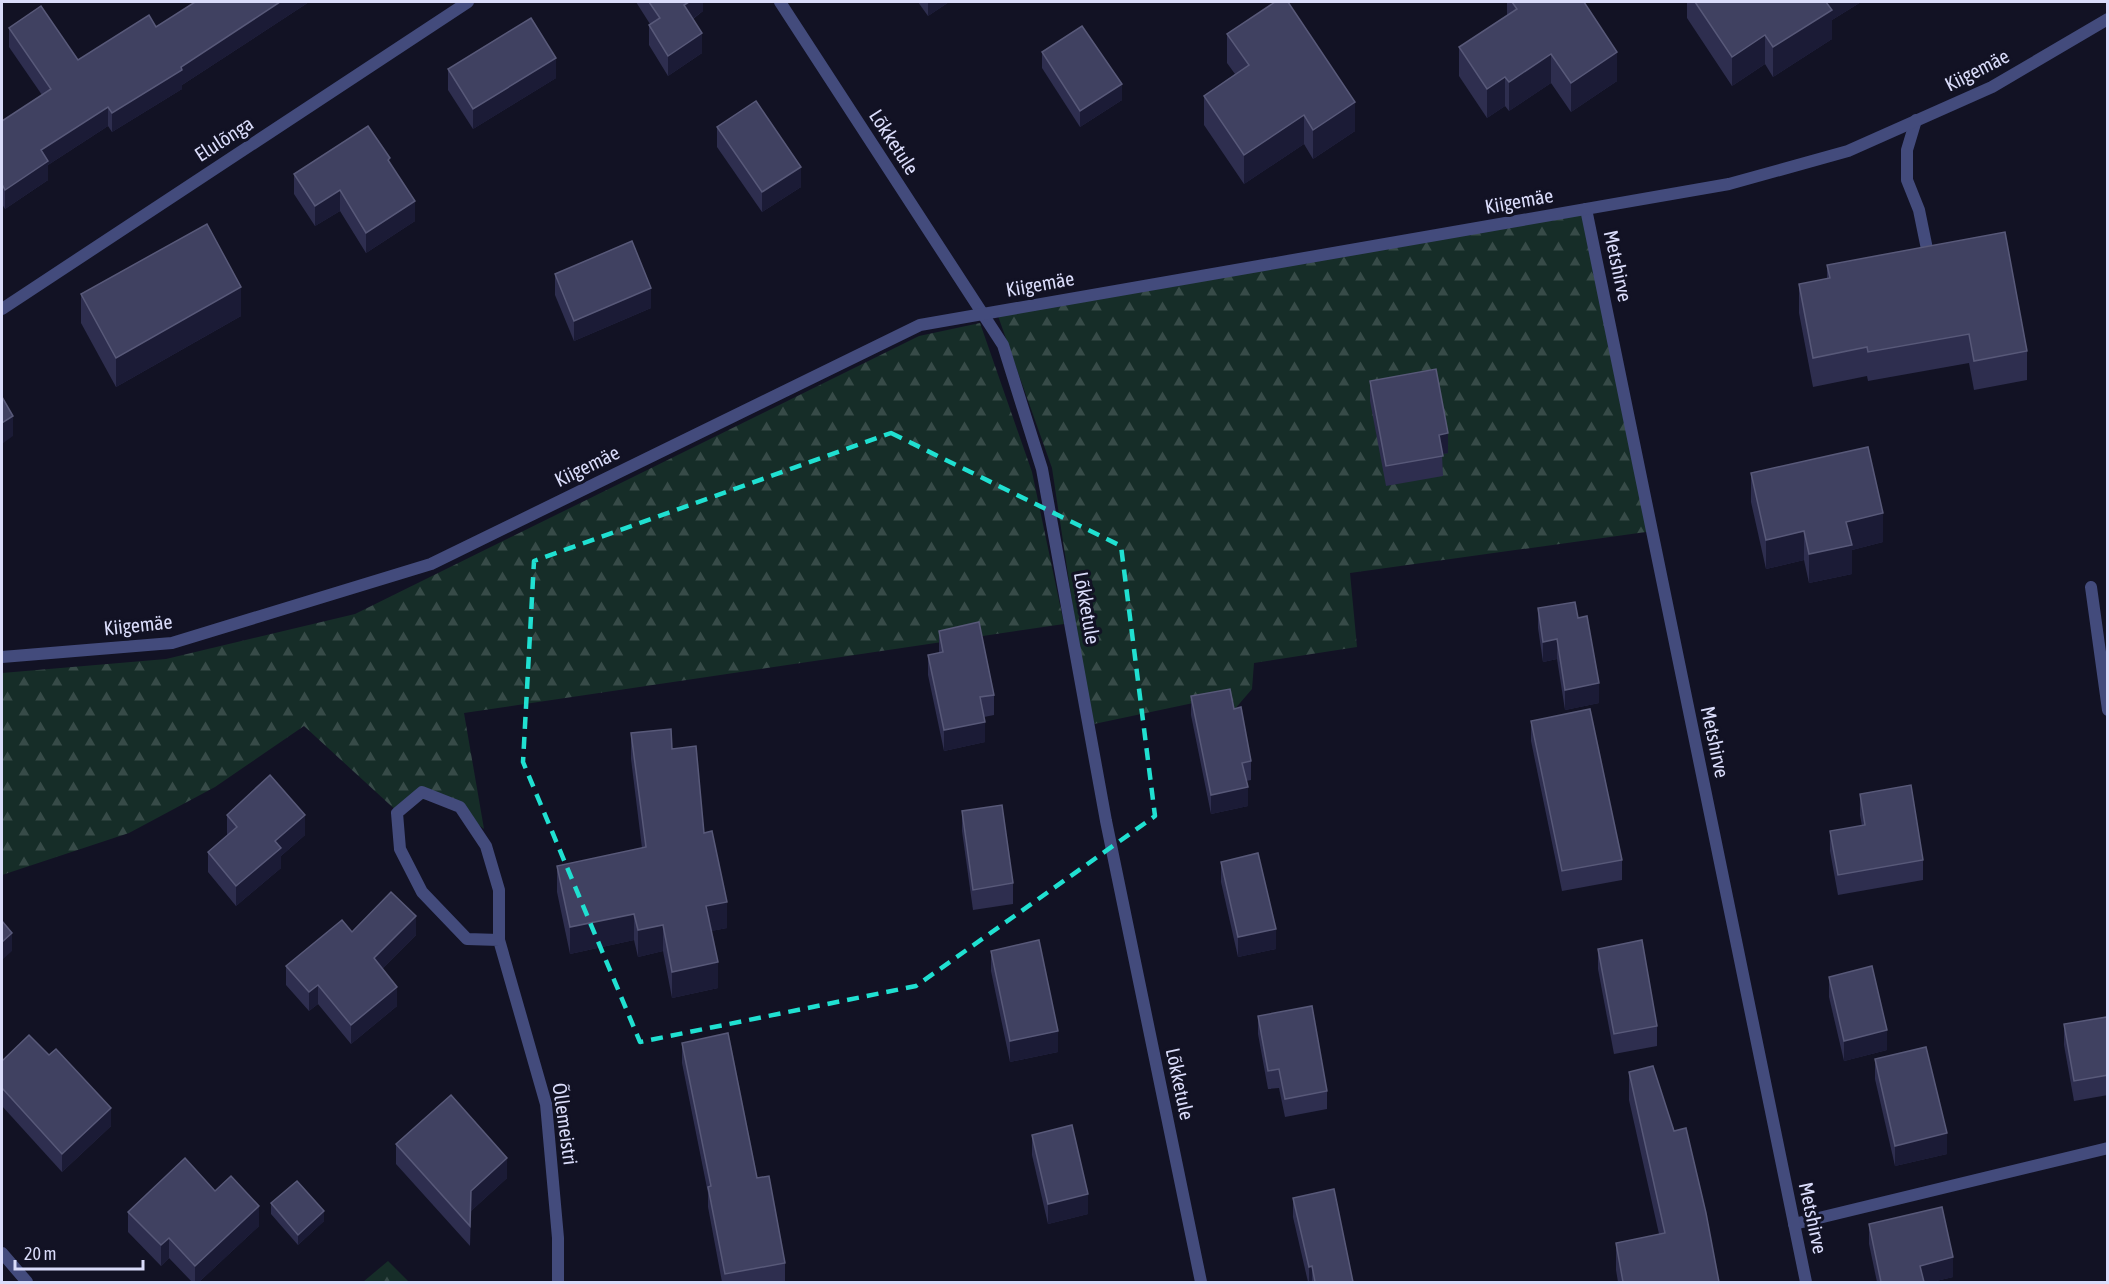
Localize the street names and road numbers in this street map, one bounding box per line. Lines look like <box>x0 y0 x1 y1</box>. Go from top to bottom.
street label: Kiigemäe <box>1941 44 2013 95</box>
street label: Lõkketule <box>865 105 924 179</box>
street label: Elulõnga <box>190 111 257 166</box>
street label: Kiigemäe <box>1483 183 1555 218</box>
street label: Metshirve <box>1600 228 1637 304</box>
street label: Kiigemäe <box>1004 266 1076 301</box>
street label: Kiigemäe <box>551 440 623 491</box>
street label: Lõkketule <box>1070 570 1105 646</box>
street label: Kiigemäe <box>102 609 173 640</box>
street label: Metshirve <box>1697 704 1734 780</box>
street label: Lõkketule <box>1162 1046 1199 1122</box>
street label: Õllemeistri <box>548 1081 583 1166</box>
street label: Metshirve <box>1795 1180 1832 1256</box>

